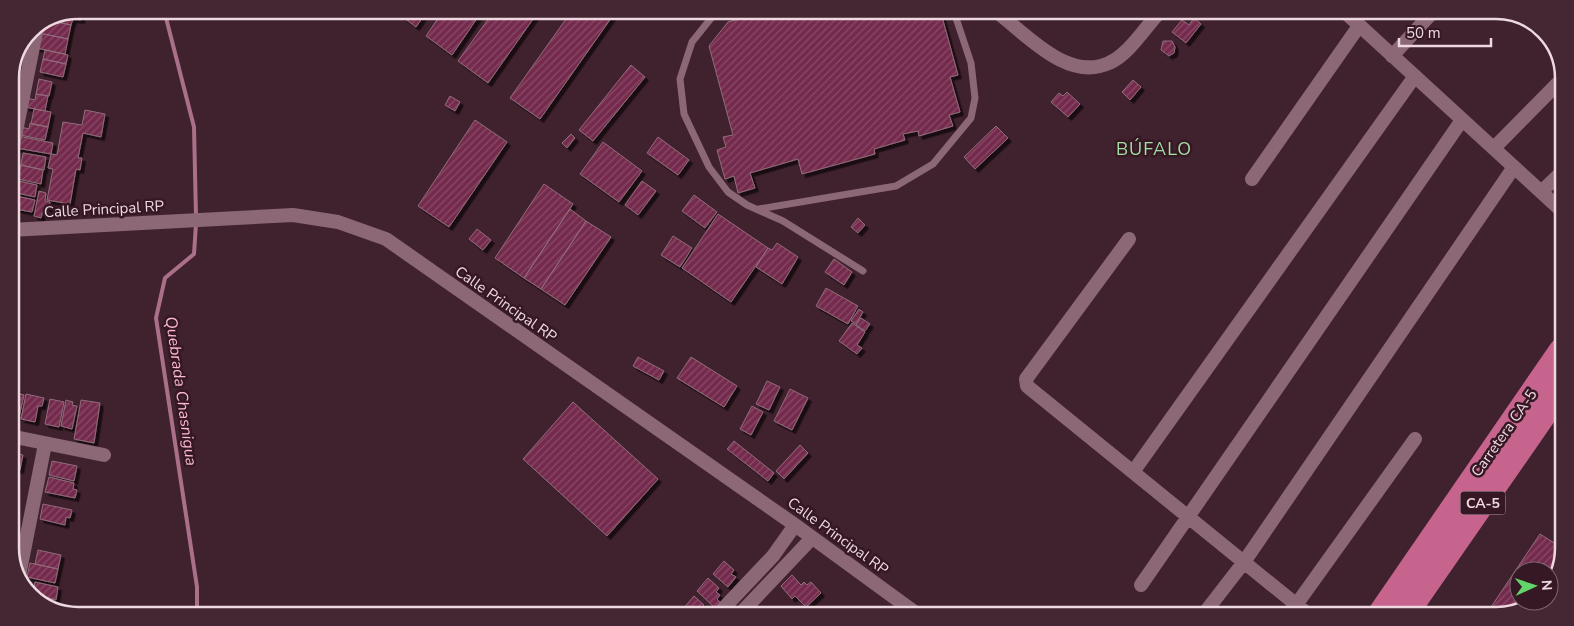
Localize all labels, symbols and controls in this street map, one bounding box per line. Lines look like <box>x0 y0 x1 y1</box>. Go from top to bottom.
scale bar <box>1399 15 1492 47</box>
text: 50 m <box>1406 23 1441 43</box>
district label: BÚFALO <box>1116 137 1192 161</box>
street label: Calle Principal RP <box>44 196 165 222</box>
street label: Calle Principal RP <box>451 261 561 347</box>
water label: Quebrada Chasnigua <box>160 315 202 467</box>
street label: Carretera CA-5 <box>1466 385 1542 481</box>
road number: CA-5 <box>1460 492 1506 514</box>
street label: Calle Principal RP <box>784 493 893 580</box>
north arrow <box>1509 561 1559 611</box>
text: N <box>1537 580 1556 591</box>

